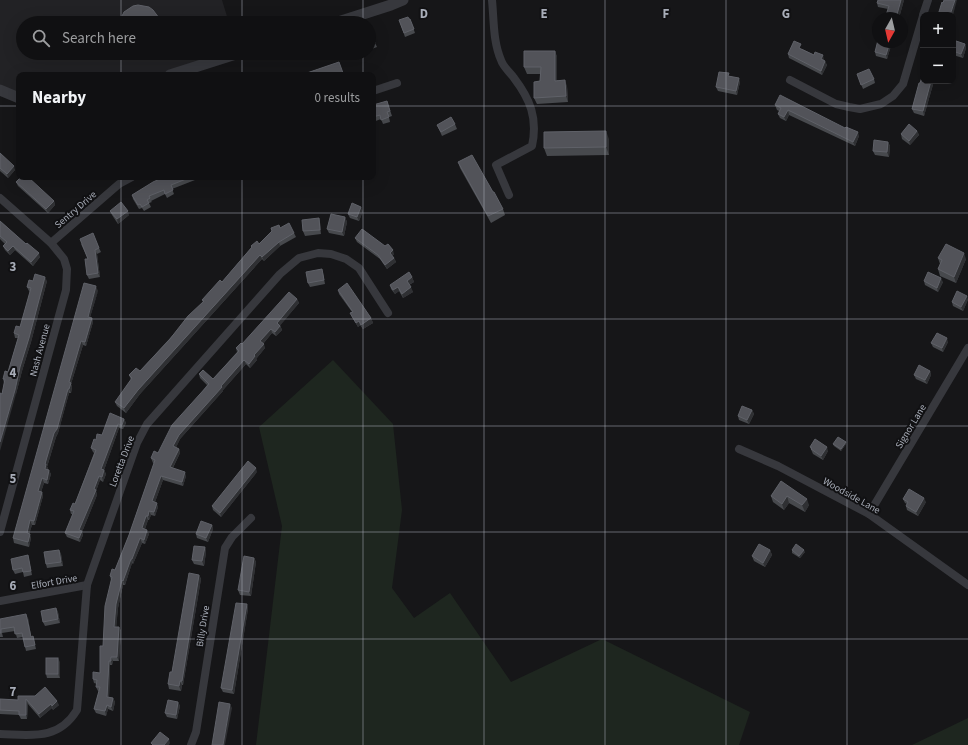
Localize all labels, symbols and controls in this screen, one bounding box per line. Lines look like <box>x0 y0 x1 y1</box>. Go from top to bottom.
text: D <box>420 5 428 23</box>
text: E <box>540 5 548 23</box>
text: F <box>663 5 670 23</box>
text: G <box>782 5 790 23</box>
north arrow <box>872 12 908 48</box>
map controls <box>920 12 956 84</box>
button: + <box>920 12 956 48</box>
search box <box>16 16 376 60</box>
icon: search <box>30 27 52 49</box>
text: Search here <box>62 28 136 49</box>
button: − <box>920 48 956 84</box>
text: Nearby <box>32 86 86 110</box>
text: 0 results <box>315 89 360 107</box>
street label: Sentry Drive <box>52 188 100 232</box>
text: 3 <box>10 258 17 276</box>
street label: Nash Avenue <box>26 322 54 378</box>
text: 4 <box>10 364 17 382</box>
street label: Signor Lane <box>892 402 930 451</box>
street label: Loretta Drive <box>106 434 138 489</box>
text: 5 <box>10 470 17 488</box>
street label: Woodside Lane <box>820 474 883 517</box>
street label: Elfort Drive <box>30 571 78 593</box>
text: 6 <box>10 577 17 595</box>
street label: Billy Drive <box>193 604 213 648</box>
text: 7 <box>10 683 17 701</box>

